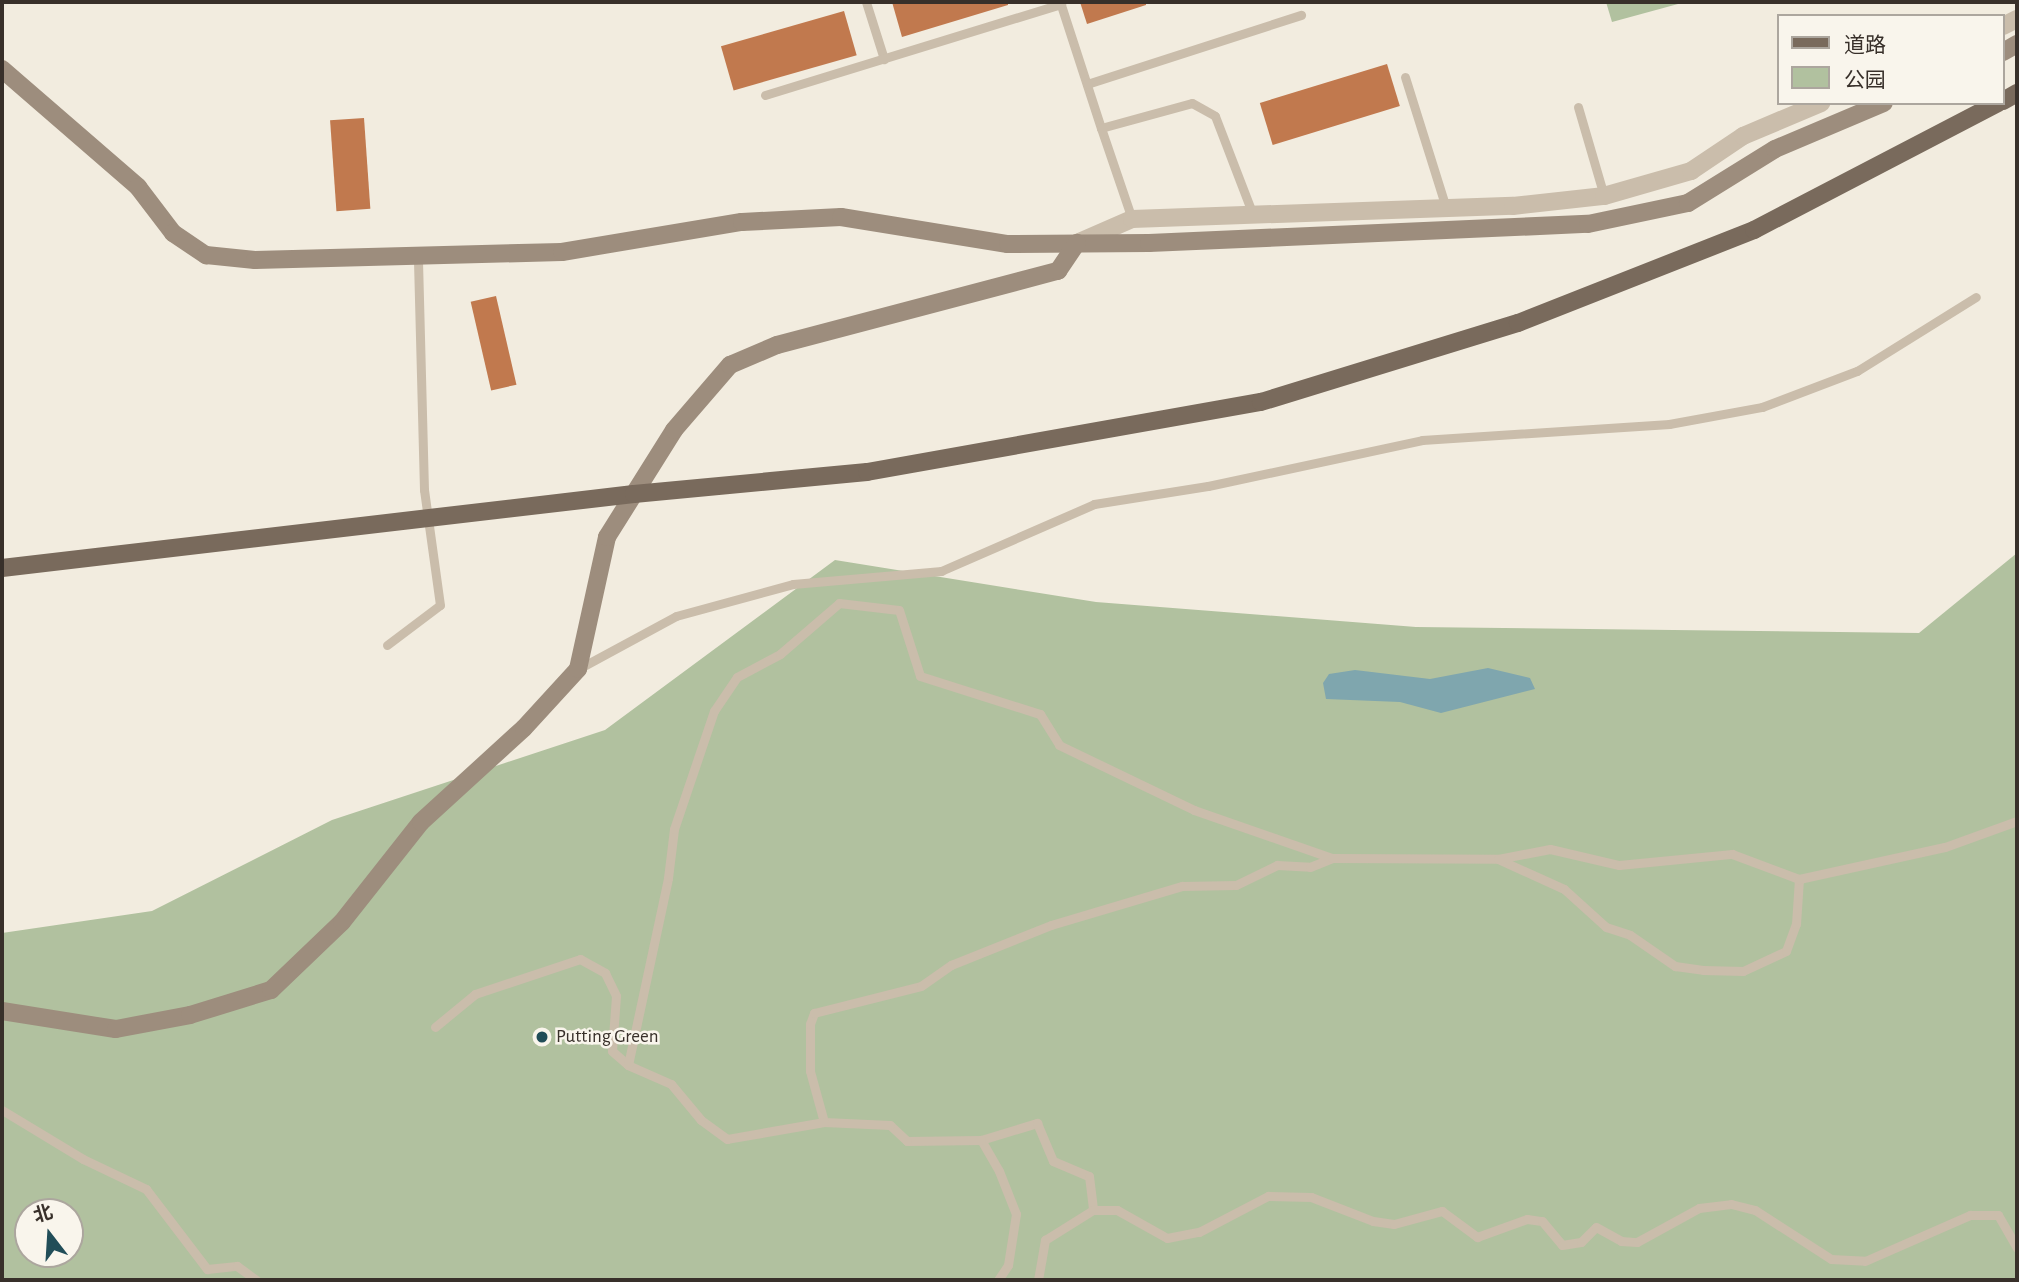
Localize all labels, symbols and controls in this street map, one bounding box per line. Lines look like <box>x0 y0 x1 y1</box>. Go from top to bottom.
legend <box>1778 14 2005 105</box>
text: 道路 <box>1844 35 1886 56</box>
text: 公园 <box>1844 70 1886 91</box>
place label: Putting Green <box>556 1026 659 1048</box>
marker: Putting Green <box>534 1029 550 1045</box>
north arrow <box>14 1198 84 1268</box>
text: 北 <box>31 1202 55 1226</box>

